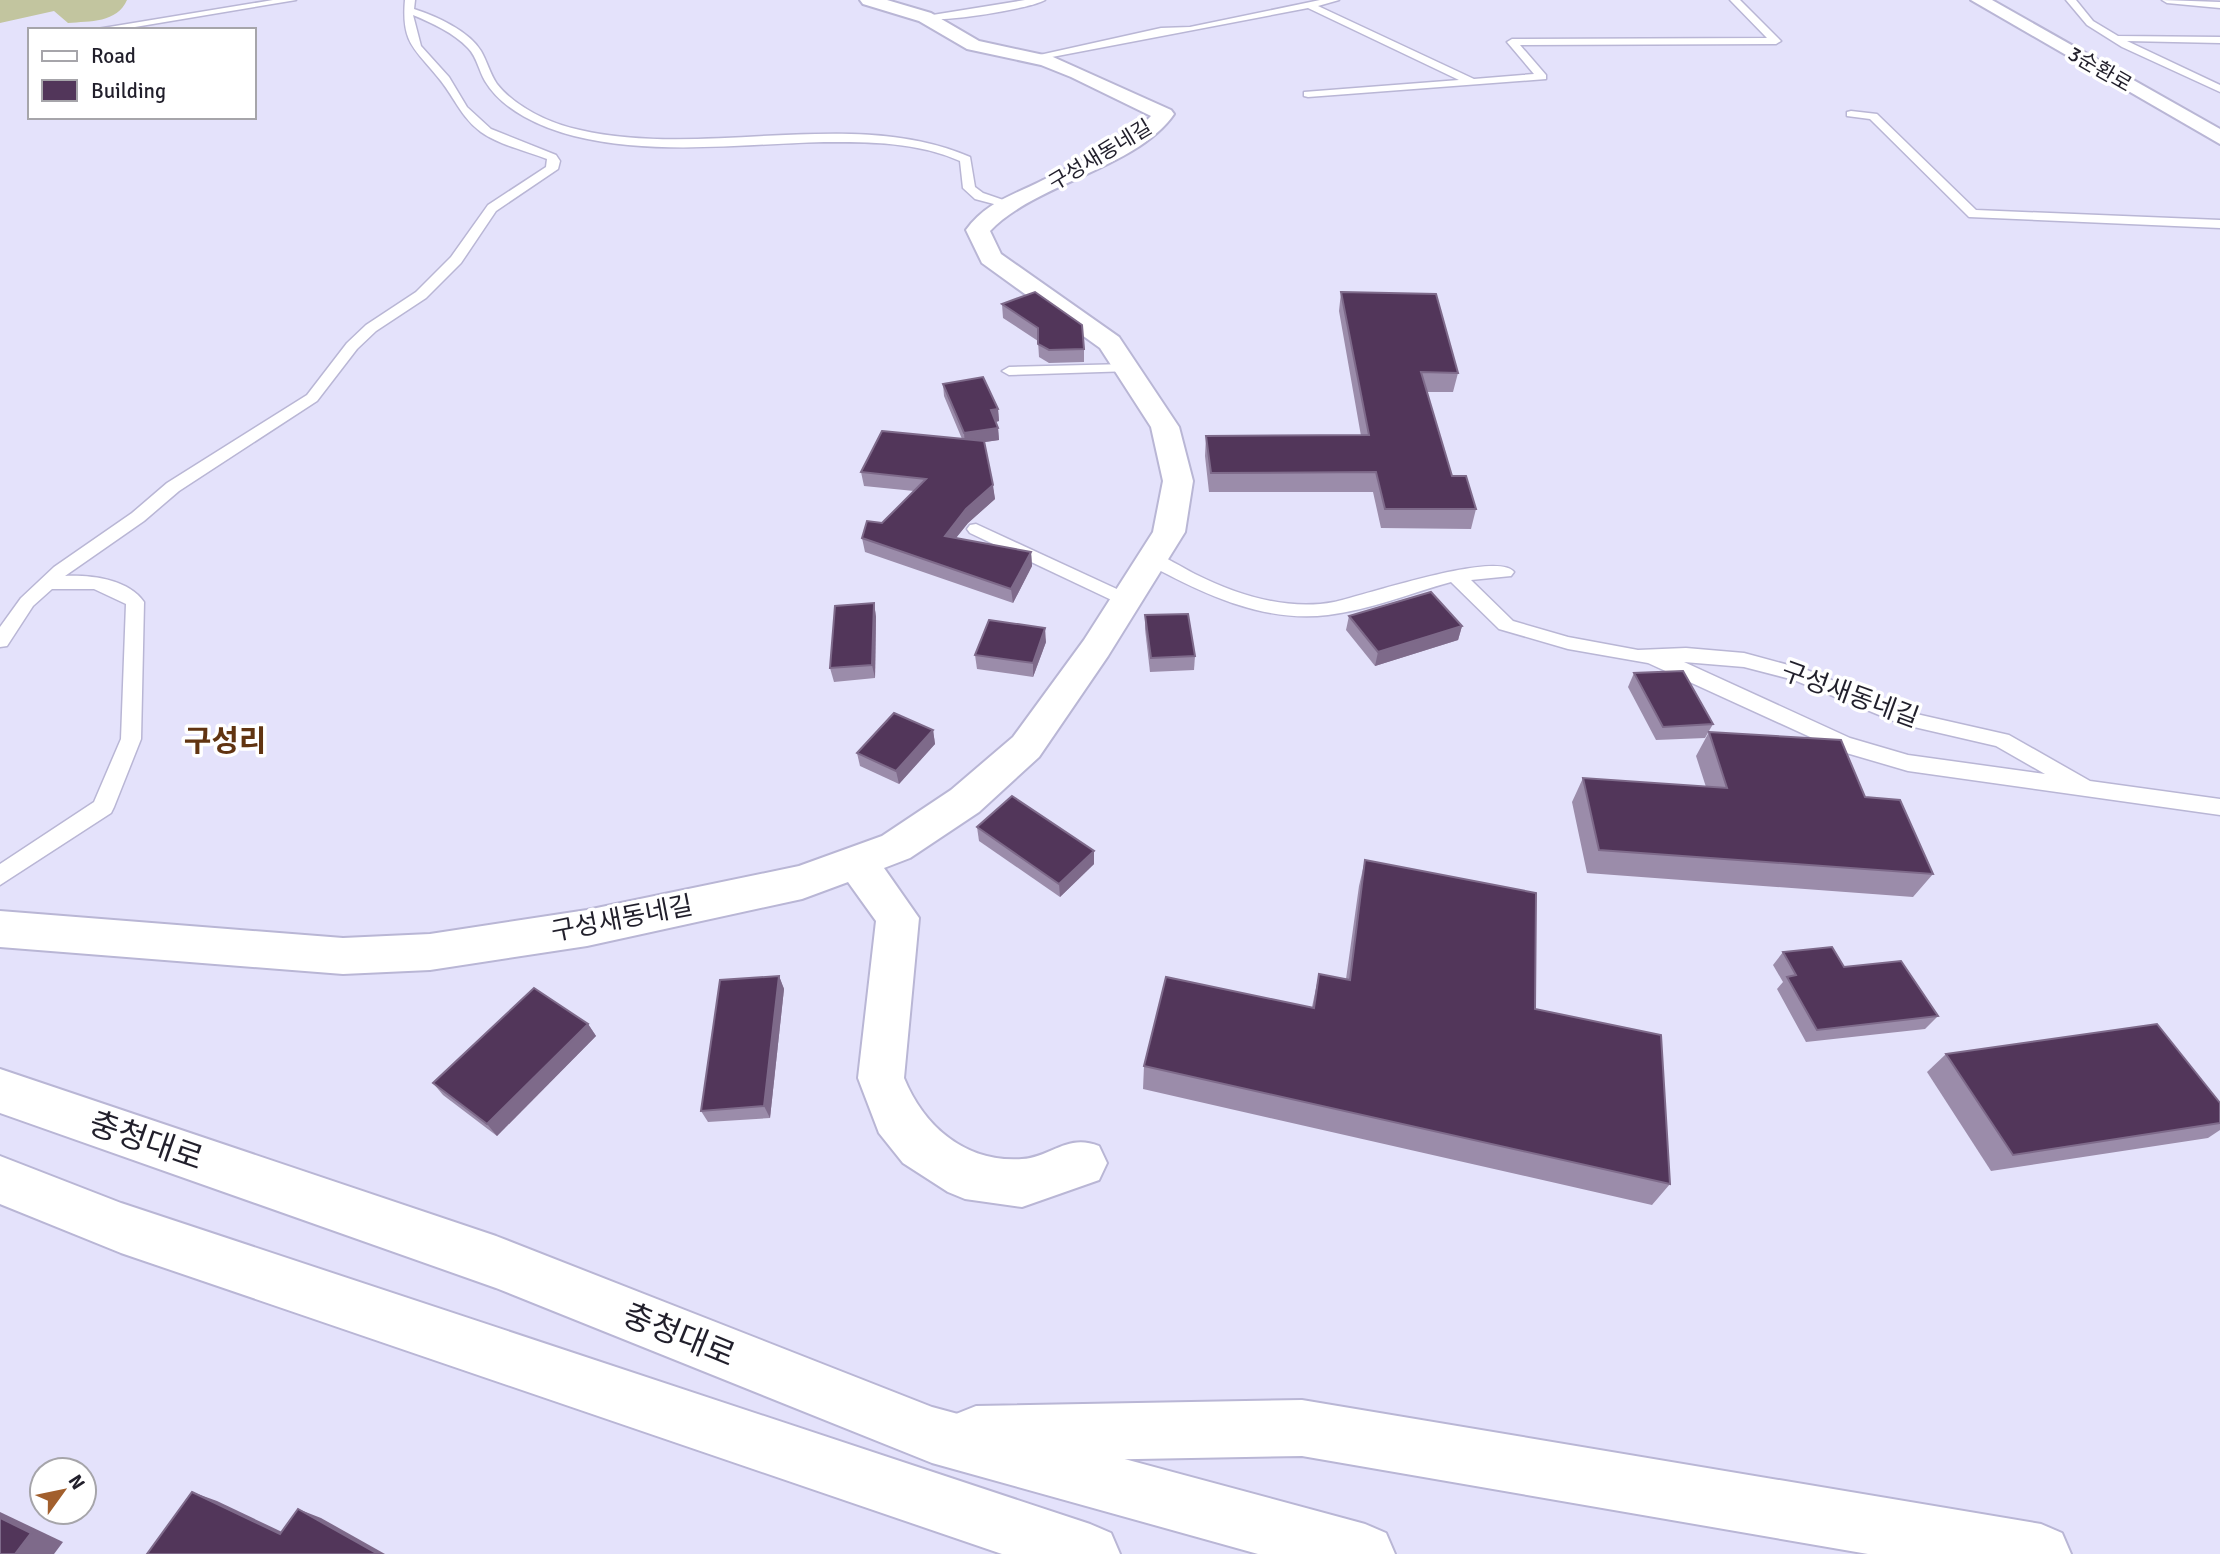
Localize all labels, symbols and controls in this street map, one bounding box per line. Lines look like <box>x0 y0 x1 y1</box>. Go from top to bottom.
legend <box>28 28 256 119</box>
street label: 3순환로 <box>2063 40 2137 98</box>
text: Road <box>91 43 136 69</box>
text: Building <box>91 78 166 104</box>
street label: 구성새동네길 <box>1044 114 1156 196</box>
street label: 구성새동네길 <box>1777 655 1923 735</box>
district label: 구성리 <box>184 723 266 760</box>
street label: 구성새동네길 <box>548 890 696 948</box>
street label: 충청대로 <box>84 1103 208 1179</box>
street label: 충청대로 <box>617 1295 741 1375</box>
north arrow <box>28 1456 98 1526</box>
text: N <box>63 1470 90 1494</box>

